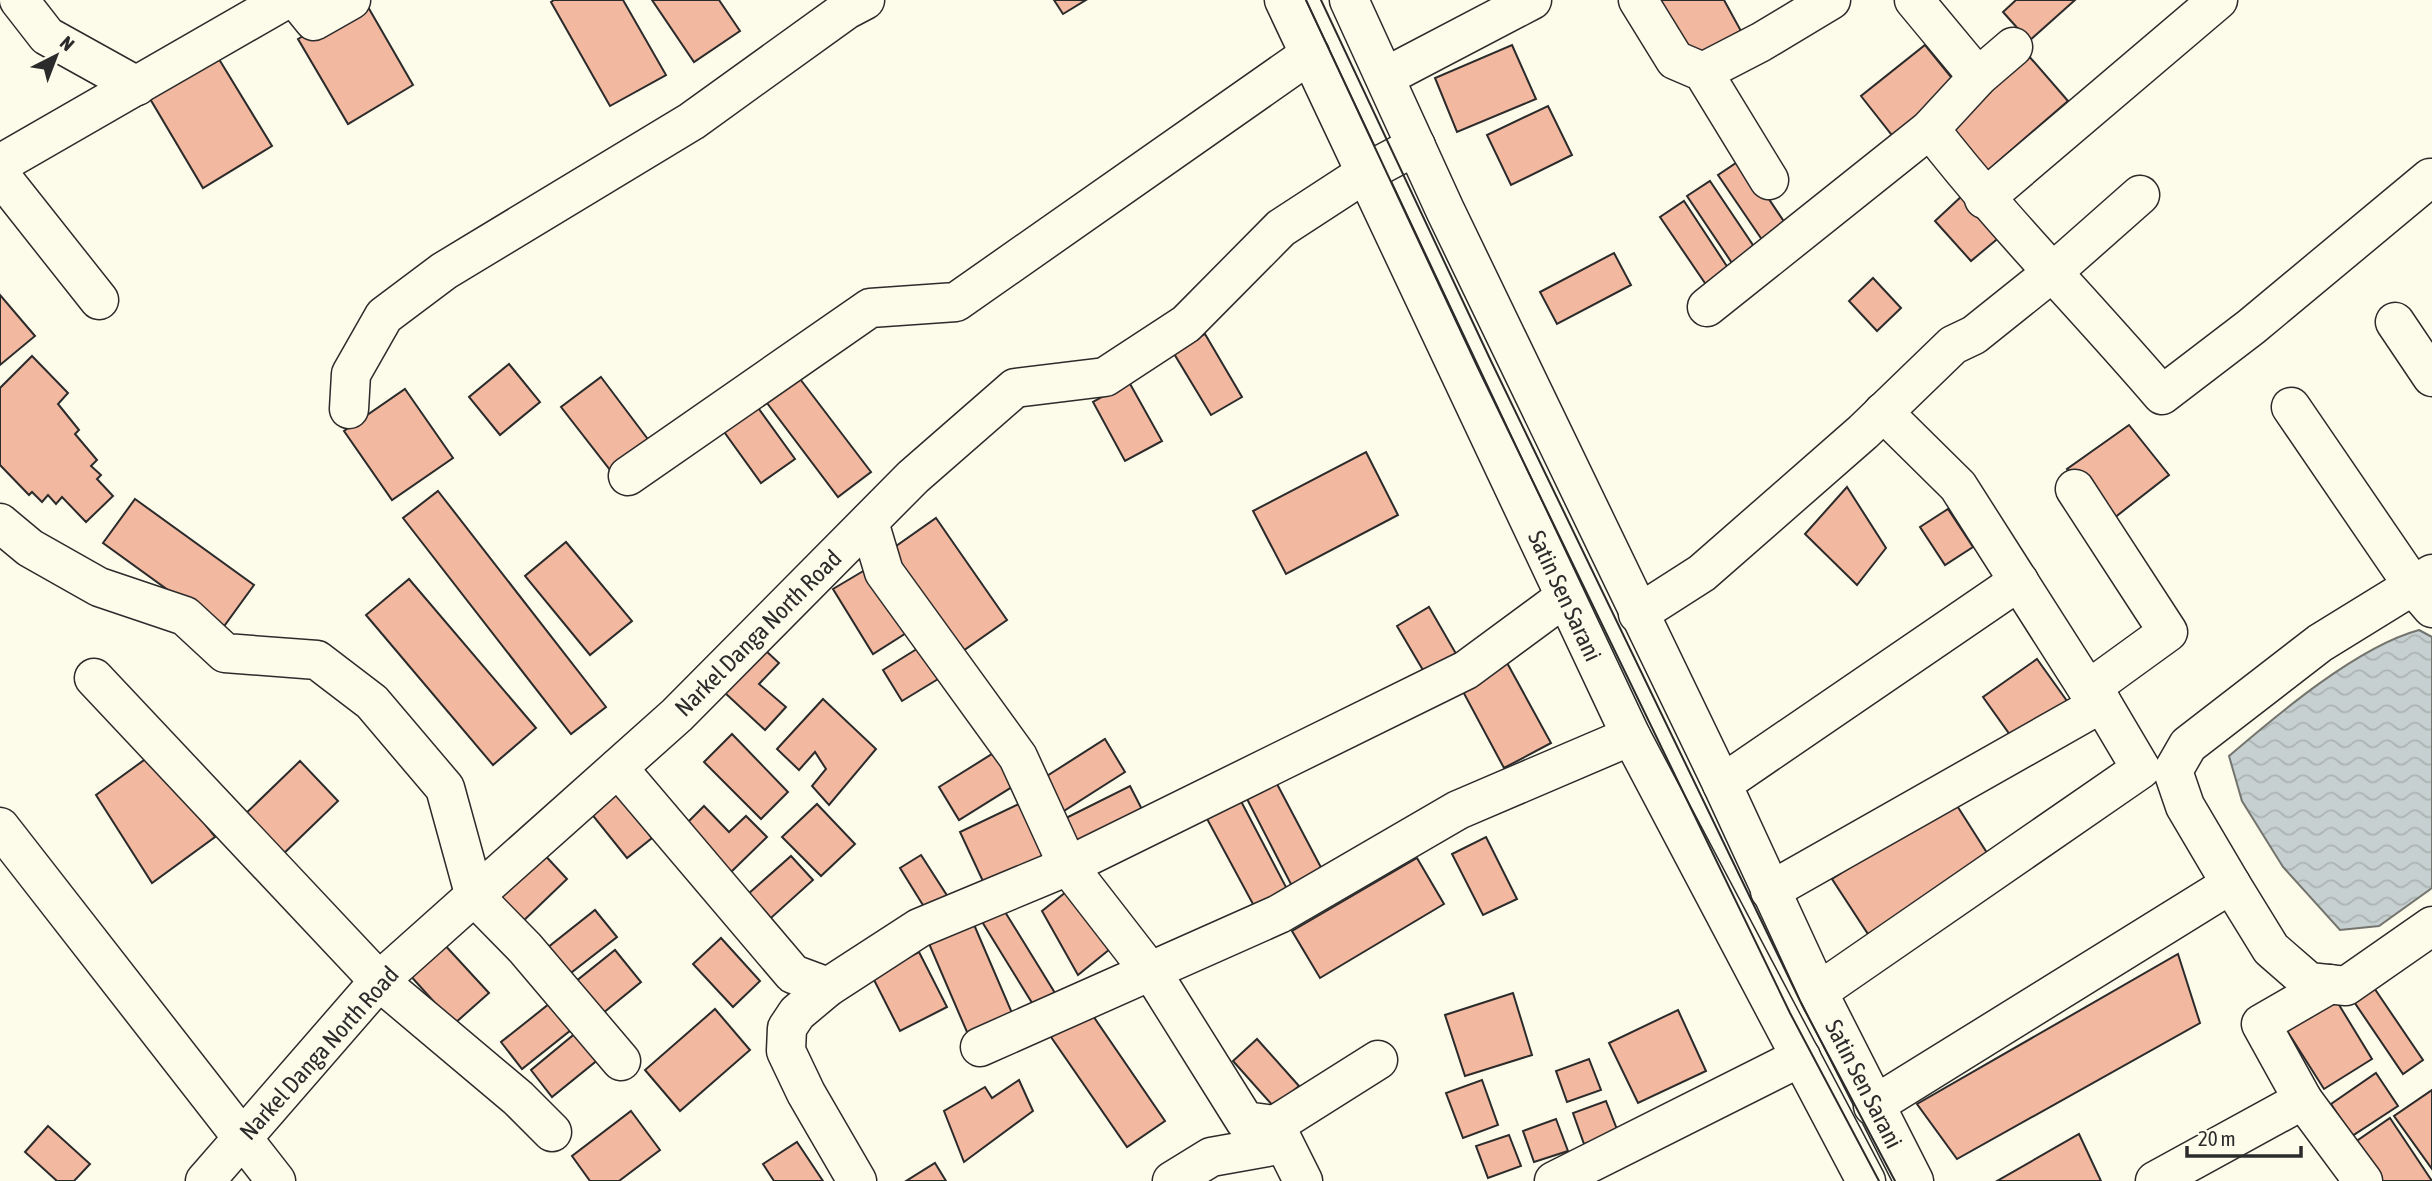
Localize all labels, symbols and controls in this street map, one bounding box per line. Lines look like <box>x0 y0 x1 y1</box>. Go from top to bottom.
north arrow <box>21 21 91 91</box>
text: N <box>56 31 79 55</box>
street label: Satin Sen Sarani <box>1523 527 1607 665</box>
street label: Narkel Danga North Road <box>669 544 847 722</box>
street label: Narkel Danga North Road <box>234 961 404 1145</box>
street label: Satin Sen Sarani <box>1820 1015 1908 1153</box>
scale bar <box>2187 1114 2301 1158</box>
text: 20 m <box>2198 1126 2236 1150</box>

